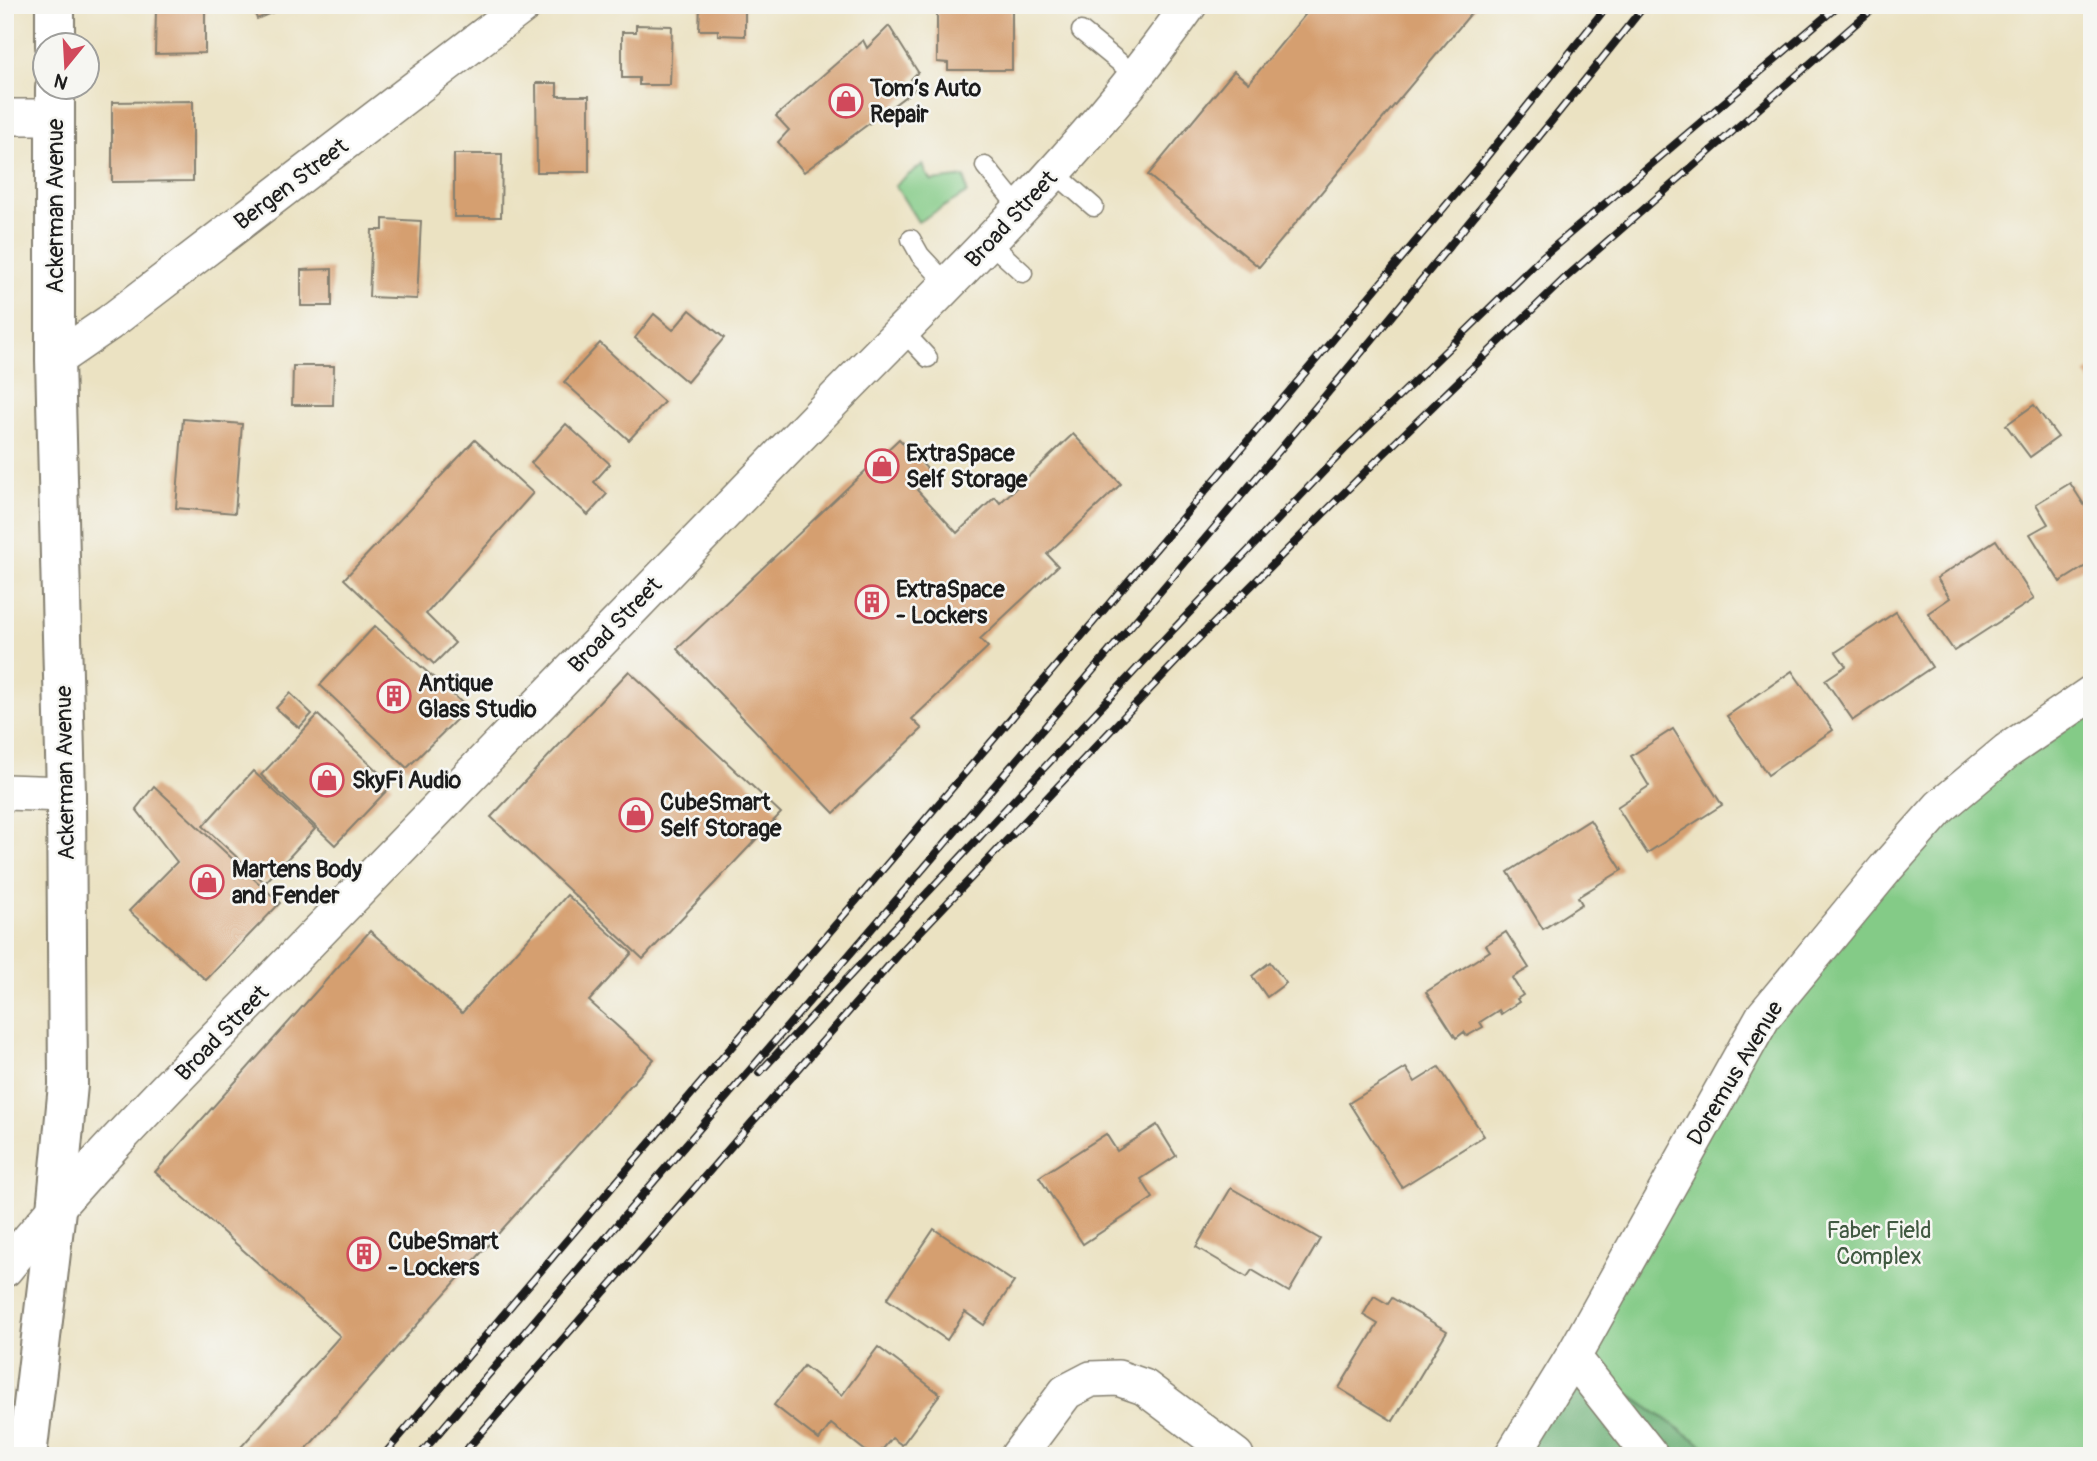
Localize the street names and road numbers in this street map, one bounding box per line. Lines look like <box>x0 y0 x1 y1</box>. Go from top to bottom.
street label: Ackerman Avenue <box>41 118 70 293</box>
street label: Bergen Street <box>228 131 354 236</box>
street label: Broad Street <box>959 164 1064 274</box>
street label: Broad Street <box>562 570 668 679</box>
street label: Ackerman Avenue <box>49 685 81 861</box>
street label: Broad Street <box>169 978 275 1087</box>
street label: Doremus Avenue <box>1680 995 1790 1151</box>

